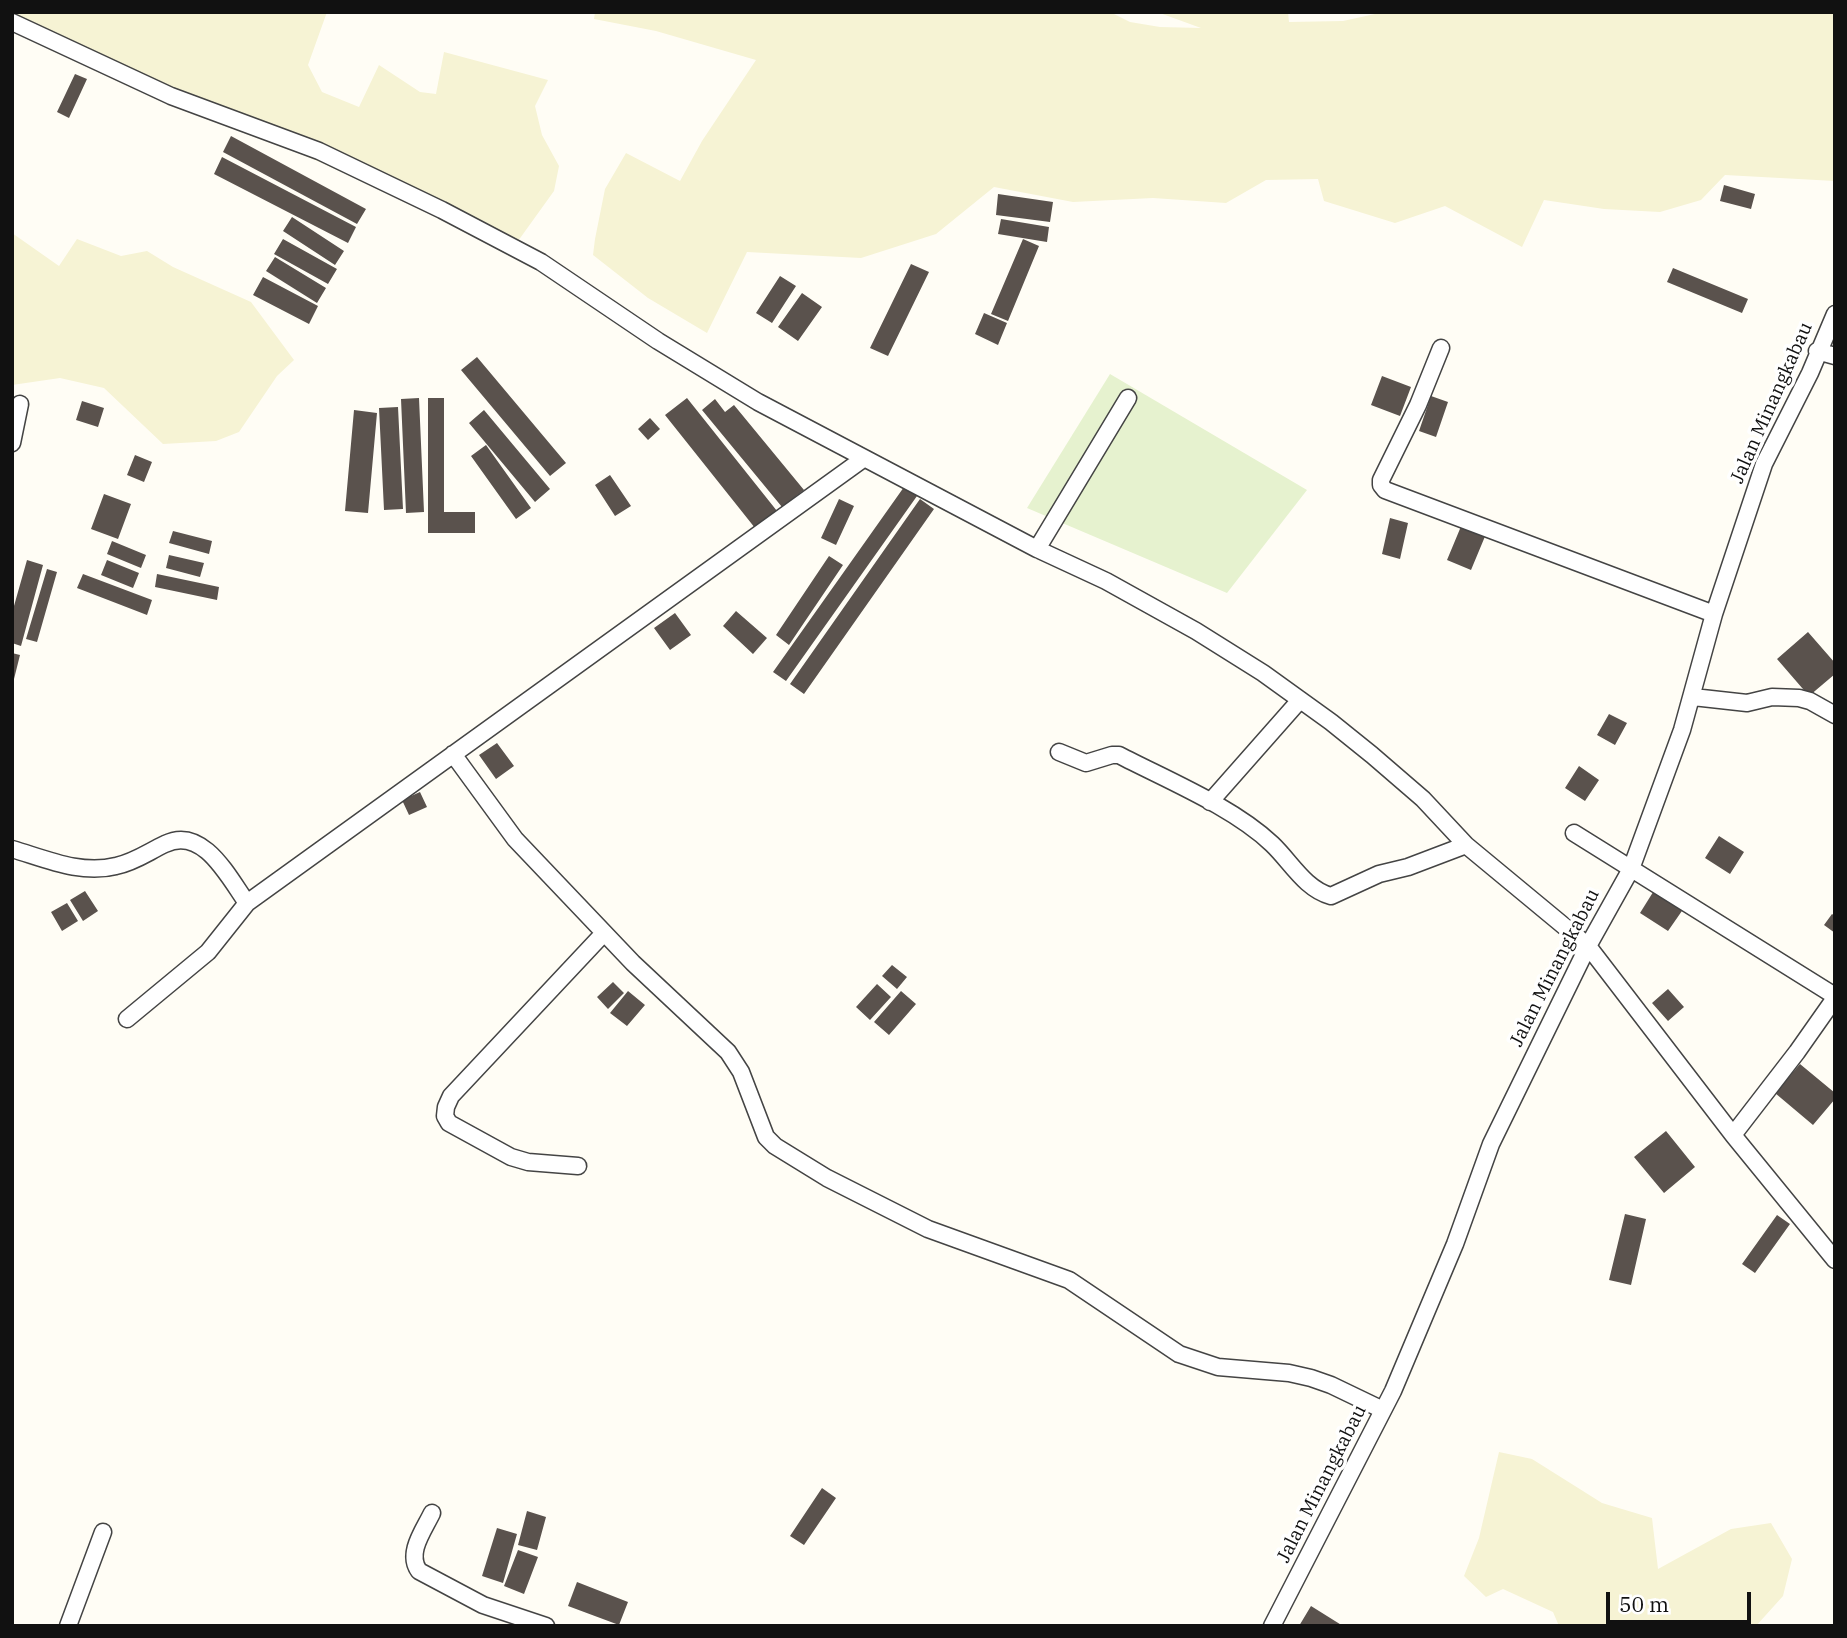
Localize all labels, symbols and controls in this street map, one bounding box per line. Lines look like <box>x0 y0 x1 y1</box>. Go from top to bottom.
street label: Jalan Minangkabau <box>1726 319 1818 487</box>
street label: Jalan Minangkabau <box>1505 885 1605 1051</box>
street label: Jalan Minangkabau <box>1272 1401 1372 1567</box>
scale bar <box>1609 1578 1754 1622</box>
text: 50 m <box>1619 1590 1669 1618</box>

